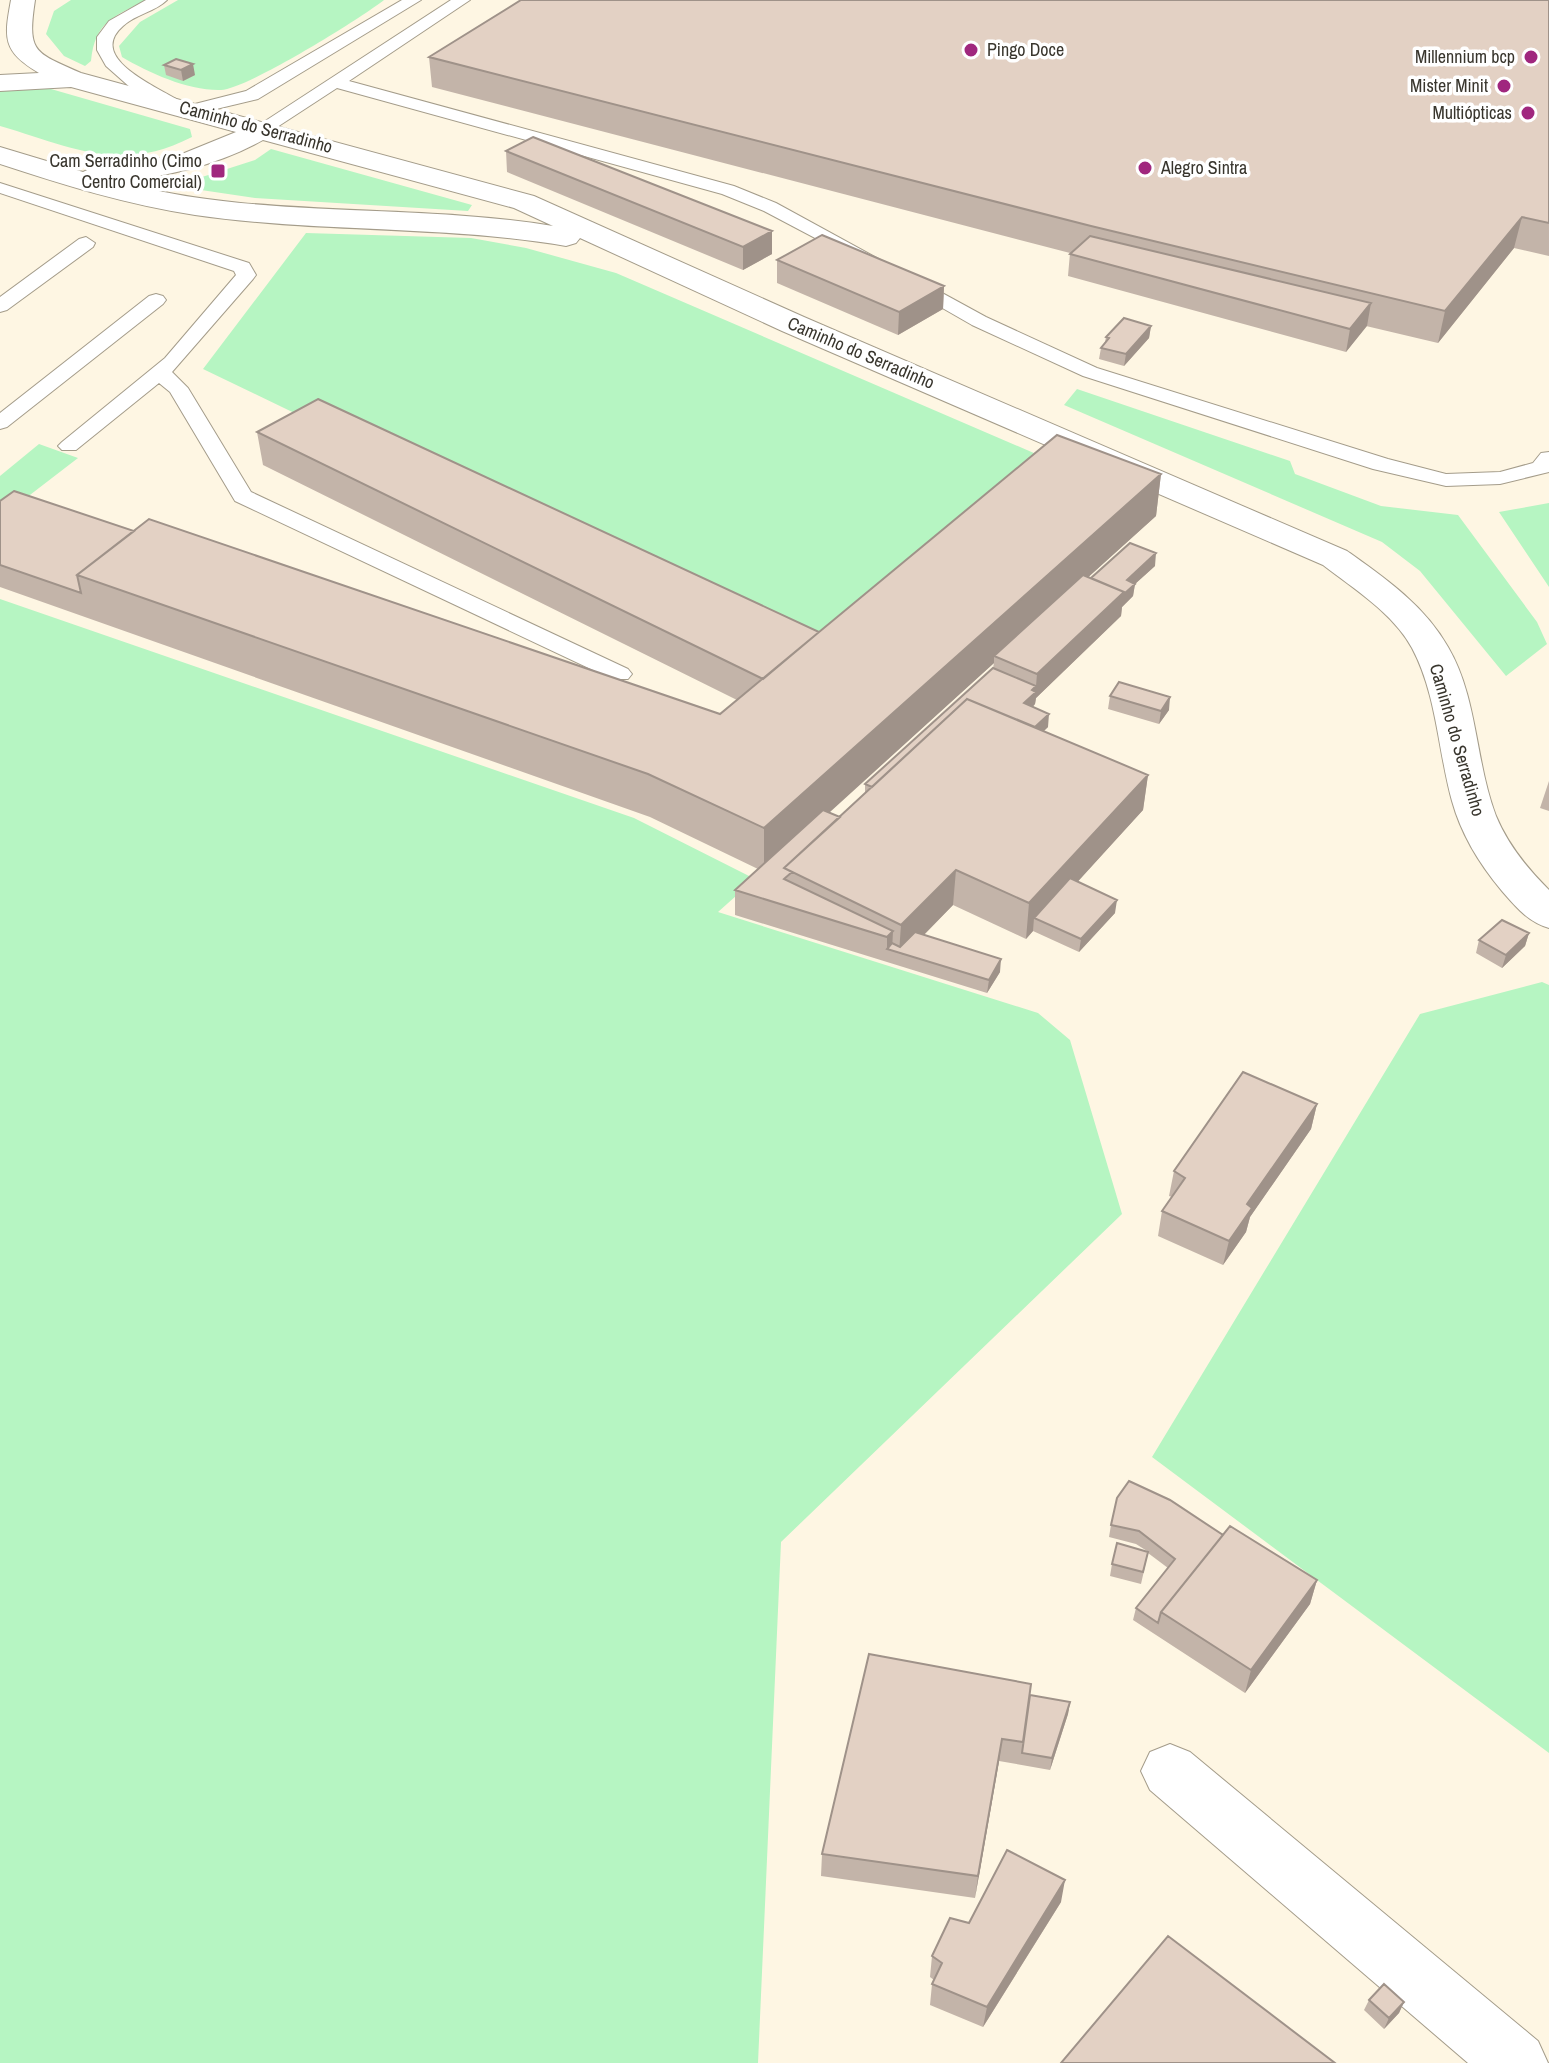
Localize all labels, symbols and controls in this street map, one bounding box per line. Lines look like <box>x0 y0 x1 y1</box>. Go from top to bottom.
place label: Pingo Doce <box>987 37 1064 62</box>
marker: Pingo Doce <box>962 41 980 59</box>
place label: Millennium bcp <box>1415 44 1515 69</box>
marker: Millennium bcp <box>1522 48 1540 66</box>
place label: Mister Minit <box>1410 73 1488 98</box>
marker: Mister Minit <box>1495 77 1513 95</box>
street label: Caminho do Serradinho <box>177 94 335 159</box>
place label: Multiópticas <box>1432 100 1512 125</box>
marker: Multiópticas <box>1519 104 1537 122</box>
place label: Cam Serradinho (Cimo Centro Comercial) <box>49 148 202 194</box>
place label: Alegro Sintra <box>1160 155 1247 180</box>
marker: Alegro Sintra <box>1136 159 1154 177</box>
marker: Cam Serradinho (Cimo Centro Comercial) <box>209 162 227 180</box>
street label: Caminho do Serradinho <box>784 310 939 395</box>
street label: Caminho do Serradinho <box>1424 661 1491 819</box>

